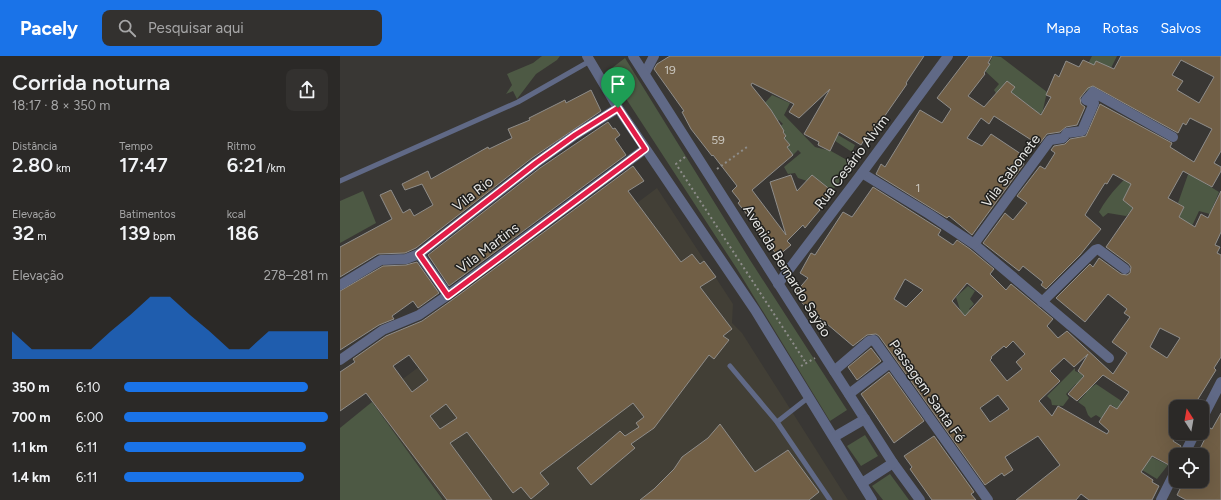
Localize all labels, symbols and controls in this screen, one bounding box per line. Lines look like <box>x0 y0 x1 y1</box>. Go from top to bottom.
search box <box>102 10 382 46</box>
text: Pacely <box>20 17 78 40</box>
icon: search <box>116 17 138 39</box>
text: Pesquisar aqui <box>148 19 244 37</box>
text: Mapa <box>1046 20 1081 37</box>
text: Rotas <box>1103 20 1138 37</box>
text: Salvos <box>1160 20 1201 37</box>
house number: 19 <box>664 63 676 77</box>
pin <box>601 67 635 108</box>
text: Corrida noturna <box>12 69 170 96</box>
button: share <box>286 69 328 111</box>
icon: arrive <box>607 73 629 95</box>
text: 18:17 · 8 × 350 m <box>12 98 110 113</box>
street label: Rua Cesário Alvim <box>811 112 893 212</box>
street label: Vila Sabonete <box>978 131 1044 211</box>
house number: 59 <box>711 133 725 147</box>
text: Distância <box>12 140 57 153</box>
text: Tempo <box>119 140 153 153</box>
text: Ritmo <box>227 140 256 153</box>
text: 2.80 <box>12 153 53 177</box>
text: 17:47 <box>119 153 168 177</box>
text: 6:21 <box>227 153 264 177</box>
text: km <box>53 162 71 175</box>
text: /km <box>264 162 285 175</box>
street label: Vila Rio <box>449 173 497 215</box>
house number: 1 <box>916 181 920 195</box>
street label: Avenida Bernardo Sayão <box>739 202 835 340</box>
text: Elevação <box>12 208 56 221</box>
text: Batimentos <box>119 208 176 221</box>
text: kcal <box>227 208 246 221</box>
street label: Vila Martins <box>454 219 522 277</box>
text: 32 <box>12 221 34 245</box>
text: 139 <box>119 221 150 245</box>
text: 186 <box>227 221 259 245</box>
text: m <box>34 230 47 243</box>
text: bpm <box>150 230 175 243</box>
text: Elevação <box>12 268 64 283</box>
text: 278–281 m <box>264 268 328 283</box>
street label: Passagem Santa Fé <box>885 337 969 446</box>
text: 350 m <box>12 380 50 395</box>
text: 6:10 <box>76 380 100 395</box>
north arrow <box>1169 400 1209 440</box>
map controls <box>1169 400 1209 488</box>
text: 700 m <box>12 410 51 425</box>
text: 6:00 <box>76 410 103 425</box>
text: 1.1 km <box>12 440 48 455</box>
text: 6:11 <box>76 440 97 455</box>
button: locate <box>1169 448 1209 488</box>
text: 1.4 km <box>12 470 50 485</box>
text: 6:11 <box>76 470 97 485</box>

